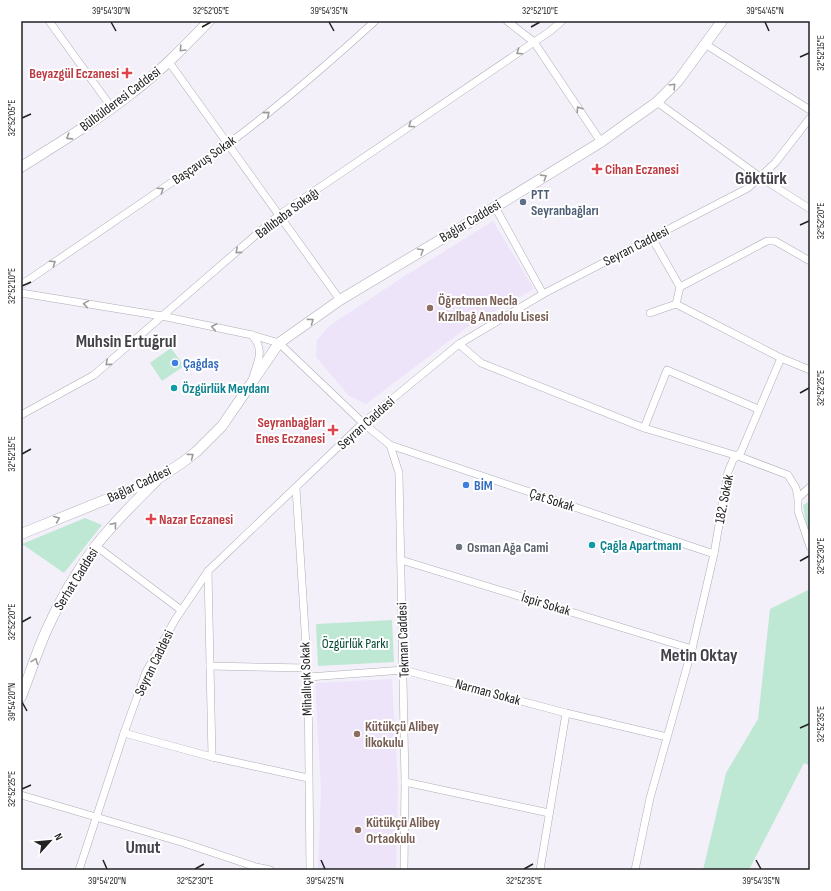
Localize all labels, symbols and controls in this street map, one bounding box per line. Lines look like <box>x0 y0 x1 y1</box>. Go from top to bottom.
text: 39°54'30"N <box>92 5 130 17</box>
text: 32°52'05"E <box>193 5 229 17</box>
text: 39°54'35"N <box>310 5 348 17</box>
text: 32°52'10"E <box>522 5 558 17</box>
text: 39°54'45"N <box>746 5 784 17</box>
text: 32°52'15"E <box>815 35 827 71</box>
one-way arrow <box>179 44 187 52</box>
one-way arrow <box>516 47 523 54</box>
street label: Bülbülderesi Caddesi <box>76 63 164 135</box>
place label: Beyazgül Eczanesi <box>29 65 119 82</box>
marker: Beyazgül Eczanesi <box>122 68 132 78</box>
one-way arrow <box>668 83 676 91</box>
text: 32°52'05"E <box>6 100 18 136</box>
one-way arrow <box>577 107 584 114</box>
one-way arrow <box>262 112 269 119</box>
one-way arrow <box>408 120 415 128</box>
street label: Başçavuş Sokak <box>169 131 240 188</box>
one-way arrow <box>66 132 73 139</box>
place label: Cihan Eczanesi <box>605 161 679 178</box>
marker: Cihan Eczanesi <box>592 164 602 174</box>
district label: Göktürk <box>735 168 787 189</box>
one-way arrow <box>540 174 547 181</box>
street label: Ballıbaba Sokağı <box>252 184 322 242</box>
place label: PTT Seyranbağları <box>531 186 599 219</box>
one-way arrow <box>156 188 163 195</box>
street label: Bağlar Caddesi <box>436 196 504 246</box>
marker: PTT Seyranbağları <box>518 197 528 207</box>
text: 32°52'20"E <box>815 203 827 239</box>
street label: Seyran Caddesi <box>600 222 672 270</box>
one-way arrow <box>235 246 243 253</box>
one-way arrow <box>417 249 424 256</box>
one-way arrow <box>49 260 56 268</box>
text: 32°52'10"E <box>6 268 18 304</box>
place label: Öğretmen Necla Kızılbağ Anadolu Lisesi <box>438 292 549 325</box>
one-way arrow <box>83 300 89 309</box>
marker: Öğretmen Necla Kızılbağ Anadolu Lisesi <box>425 303 435 313</box>
one-way arrow <box>307 318 314 325</box>
one-way arrow <box>211 323 217 332</box>
district label: Muhsin Ertuğrul <box>76 331 176 352</box>
place label: Çağdaş <box>183 355 219 372</box>
one-way arrow <box>105 358 113 365</box>
marker: Çağdaş <box>170 358 180 368</box>
text: 32°52'25"E <box>815 370 827 406</box>
place label: Özgürlük Meydanı <box>182 380 270 397</box>
marker: Özgürlük Meydanı <box>169 383 179 393</box>
street label: Seyran Caddesi <box>334 393 398 453</box>
place label: Seyranbağları Enes Eczanesi <box>256 414 325 447</box>
marker: Seyranbağları Enes Eczanesi <box>328 425 338 435</box>
text: 32°52'15"E <box>6 436 18 472</box>
one-way arrow <box>186 454 193 461</box>
street label: Bağlar Caddesi <box>104 462 174 506</box>
street label: 182. Sokak <box>711 472 737 525</box>
place label: BİM <box>474 477 493 494</box>
marker: BİM <box>461 480 471 490</box>
street label: Çat Sokak <box>527 485 577 515</box>
place label: Nazar Eczanesi <box>159 511 233 528</box>
marker: Nazar Eczanesi <box>146 514 156 524</box>
one-way arrow <box>52 516 60 524</box>
one-way arrow <box>109 522 116 530</box>
place label: Çağla Apartmanı <box>600 537 681 554</box>
text: 32°52'30"E <box>815 538 827 574</box>
place label: Osman Ağa Cami <box>467 539 549 556</box>
marker: Çağla Apartmanı <box>587 540 597 550</box>
marker: Osman Ağa Cami <box>454 542 464 552</box>
street label: Serhat Caddesi <box>50 545 102 613</box>
street label: İspir Sokak <box>519 589 573 620</box>
street label: Tekman Caddesi <box>393 602 413 678</box>
text: 32°52'20"E <box>6 604 18 640</box>
street label: Seyran Caddesi <box>131 627 177 699</box>
park label: Özgürlük Parkı <box>322 635 388 652</box>
street label: Mihallıçık Sokak <box>296 641 316 716</box>
district label: Metin Oktay <box>660 645 738 666</box>
one-way arrow <box>30 657 38 664</box>
street label: Narman Sokak <box>453 675 523 709</box>
text: 39°54'20"N <box>6 683 18 721</box>
text: 32°52'35"E <box>815 706 827 742</box>
place label: Kütükçü Alibey İlkokulu <box>365 718 439 751</box>
marker: Kütükçü Alibey İlkokulu <box>352 729 362 739</box>
text: 32°52'25"E <box>6 771 18 807</box>
place label: Kütükçü Alibey Ortaokulu <box>366 814 440 847</box>
north arrow <box>30 821 70 861</box>
marker: Kütükçü Alibey Ortaokulu <box>353 825 363 835</box>
text: N <box>51 831 66 842</box>
district label: Umut <box>125 837 161 858</box>
text: 39°54'20"N <box>88 875 126 887</box>
text: 32°52'30"E <box>177 875 213 887</box>
text: 39°54'25"N <box>306 875 344 887</box>
text: 32°52'35"E <box>506 875 542 887</box>
text: 39°54'35"N <box>742 875 780 887</box>

